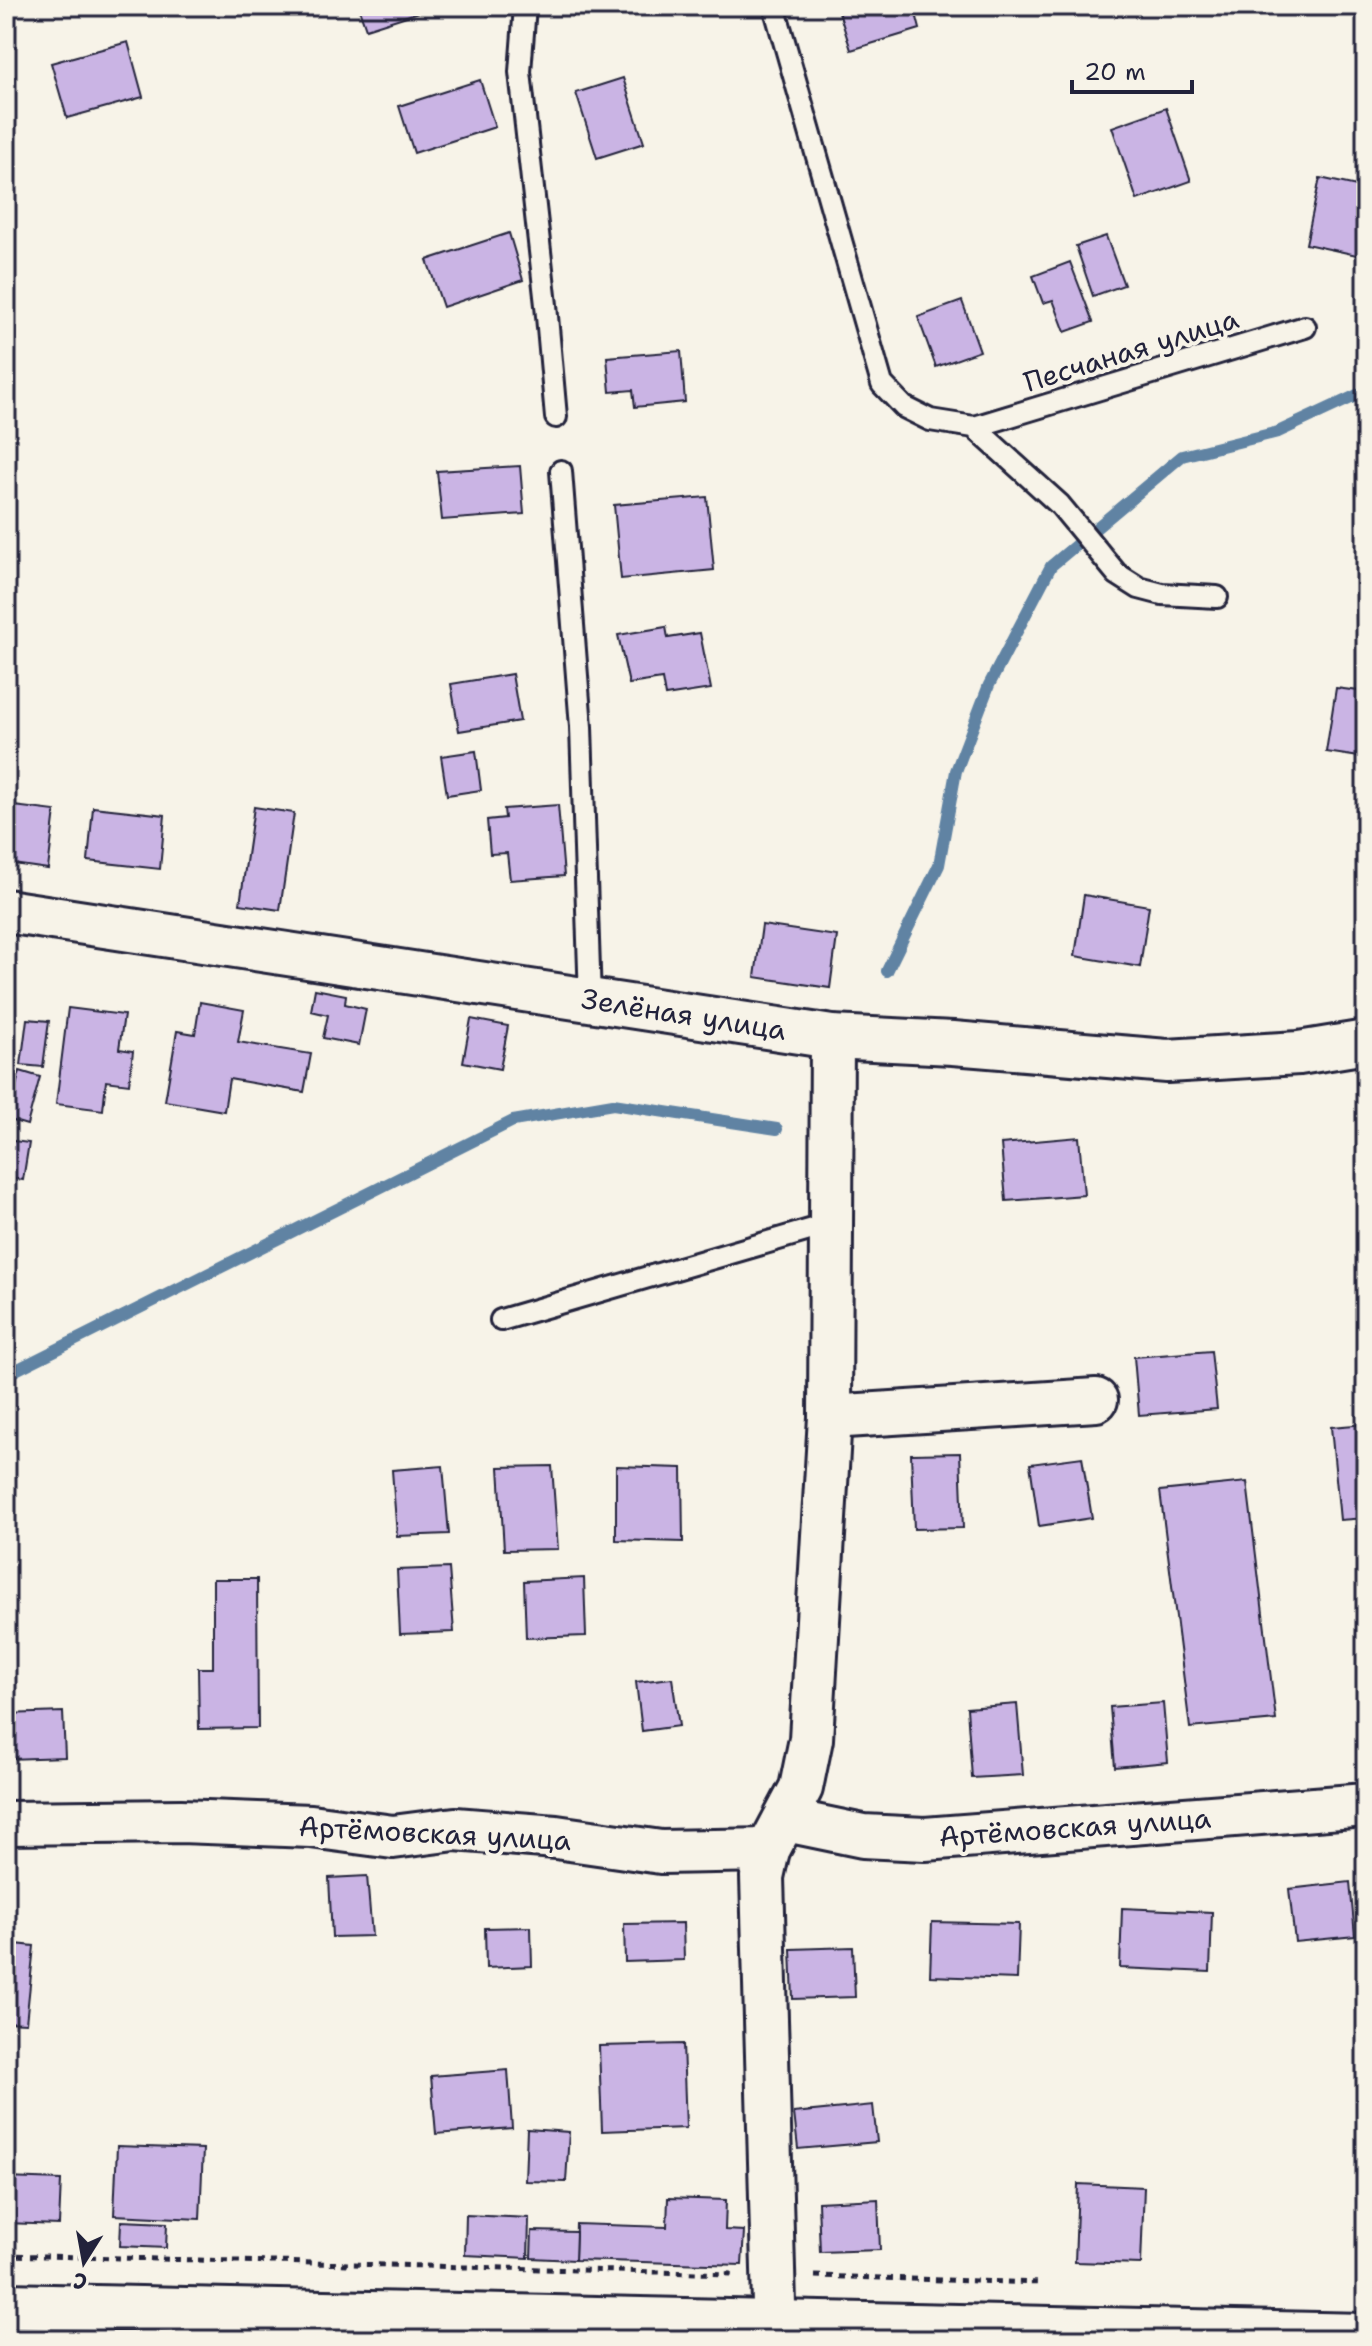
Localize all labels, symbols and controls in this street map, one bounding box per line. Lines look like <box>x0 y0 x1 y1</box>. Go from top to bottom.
scale bar <box>1072 44 1192 94</box>
text: 20 m <box>1084 56 1146 88</box>
street label: Песчаная улица <box>1019 299 1243 401</box>
street label: Зелёная улица <box>579 979 789 1049</box>
street label: Артёмовская улица <box>938 1799 1212 1855</box>
street label: Артёмовская улица <box>298 1807 572 1859</box>
north arrow <box>44 2222 124 2302</box>
text: С <box>71 2266 90 2297</box>

